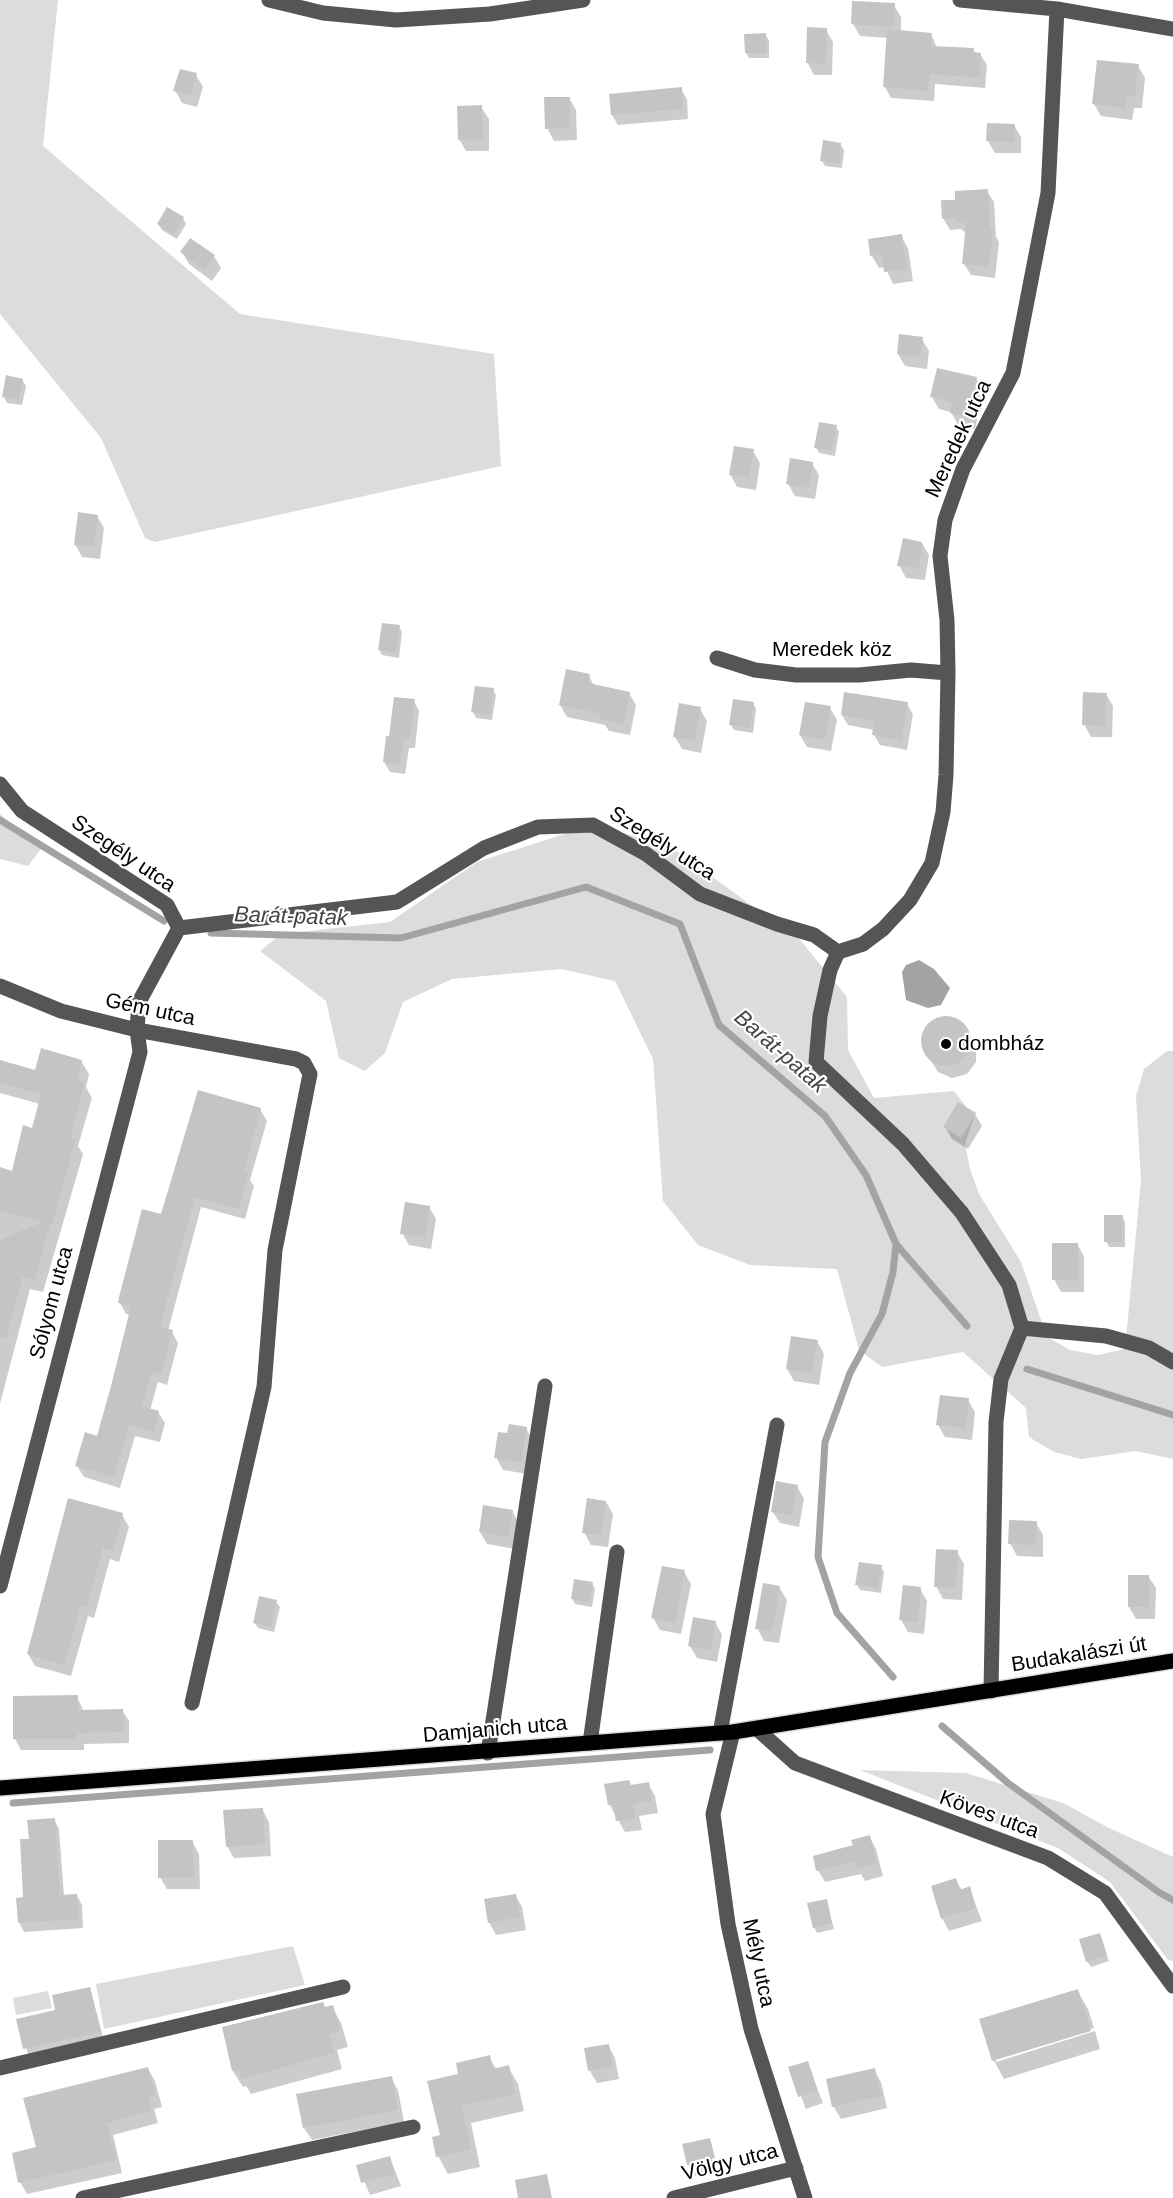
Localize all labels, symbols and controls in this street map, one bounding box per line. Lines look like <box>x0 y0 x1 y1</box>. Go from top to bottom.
street label: Meredek utca <box>921 376 997 502</box>
street label: Meredek köz <box>772 637 892 663</box>
street label: Szegély utca <box>604 801 720 887</box>
street label: Szegély utca <box>66 810 180 898</box>
water label: Barát-patak <box>234 902 348 932</box>
street label: Gém utca <box>103 988 197 1032</box>
water label: Barát-patak <box>728 1005 832 1099</box>
place label: dombház <box>958 1031 1044 1057</box>
marker: dombház <box>939 1037 953 1051</box>
street label: Sólyom utca <box>25 1244 79 1362</box>
street label: Budakalászi út <box>1010 1632 1148 1678</box>
street label: Damjanich utca <box>422 1711 568 1749</box>
street label: Köves utca <box>936 1785 1042 1845</box>
street label: Mély utca <box>736 1916 780 2010</box>
street label: Völgy utca <box>679 2139 781 2187</box>

